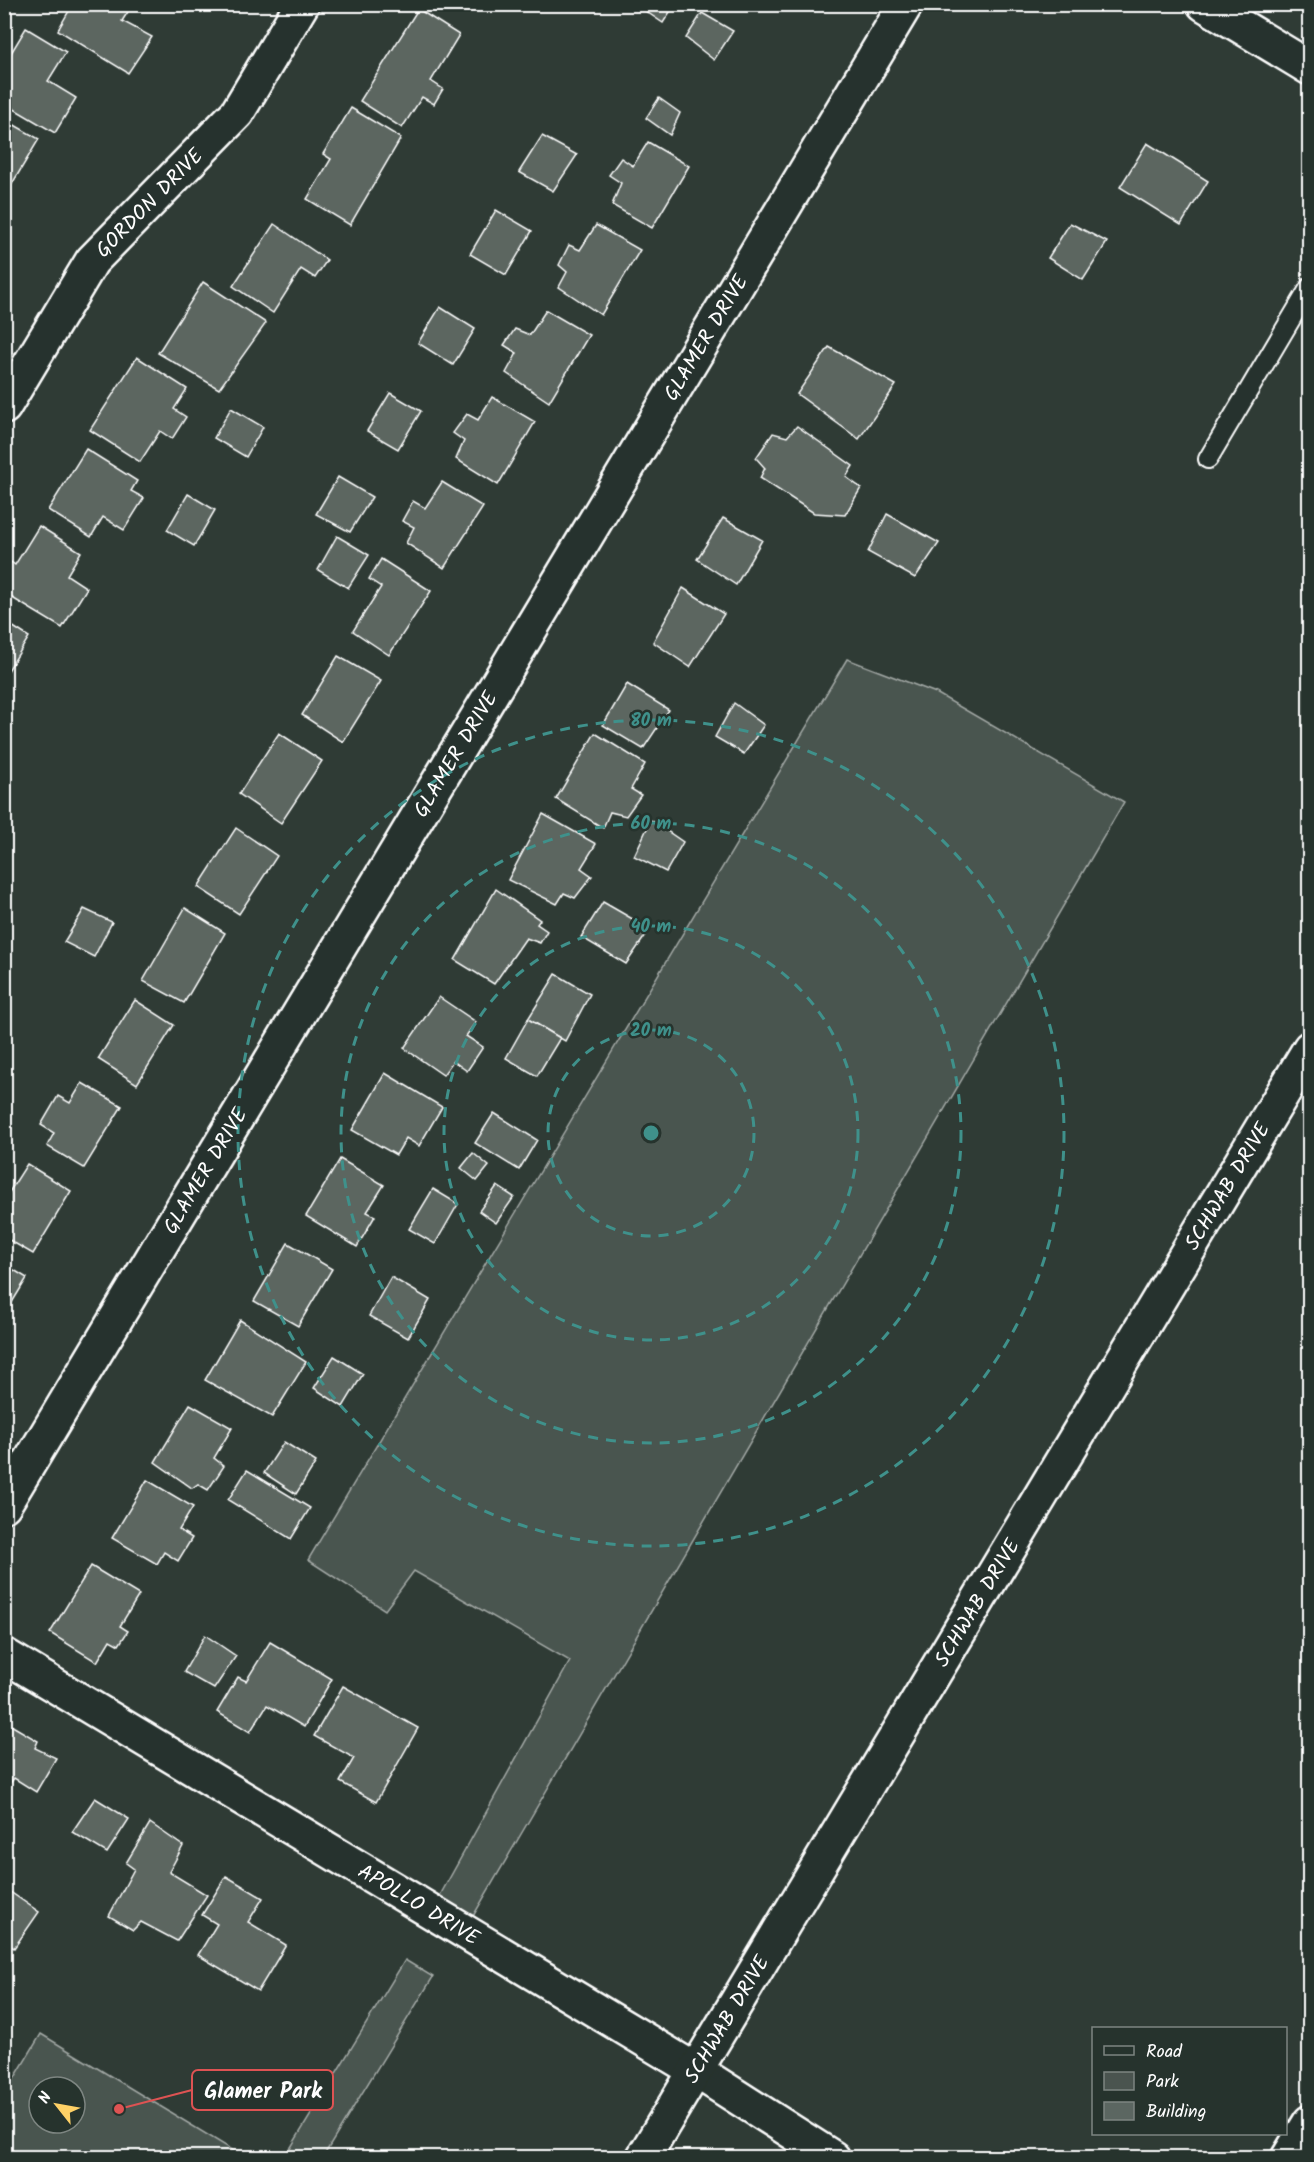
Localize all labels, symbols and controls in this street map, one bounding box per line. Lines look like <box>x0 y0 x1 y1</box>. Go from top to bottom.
street label: GORDON DRIVE <box>88 141 212 266</box>
street label: GLAMER DRIVE <box>656 268 758 408</box>
street label: GLAMER DRIVE <box>406 685 508 824</box>
text: 80 m <box>630 707 672 736</box>
text: 60 m <box>631 810 672 839</box>
text: 40 m <box>631 913 672 942</box>
text: 20 m <box>630 1017 672 1046</box>
street label: GLAMER DRIVE <box>155 1101 257 1241</box>
street label: SCHWAB DRIVE <box>1177 1116 1280 1257</box>
centre of rings <box>641 1123 661 1143</box>
street label: SCHWAB DRIVE <box>927 1532 1030 1674</box>
street label: APOLLO DRIVE <box>351 1856 486 1955</box>
street label: SCHWAB DRIVE <box>676 1949 779 2090</box>
legend <box>1092 2027 1287 2135</box>
text: Road <box>1146 2038 1183 2067</box>
text: Park <box>1146 2068 1179 2097</box>
callout: Glamer Park <box>192 2070 333 2110</box>
north arrow <box>27 2075 87 2135</box>
text: Glamer Park <box>204 2075 323 2110</box>
text: N <box>32 2087 59 2109</box>
text: Building <box>1146 2098 1206 2127</box>

